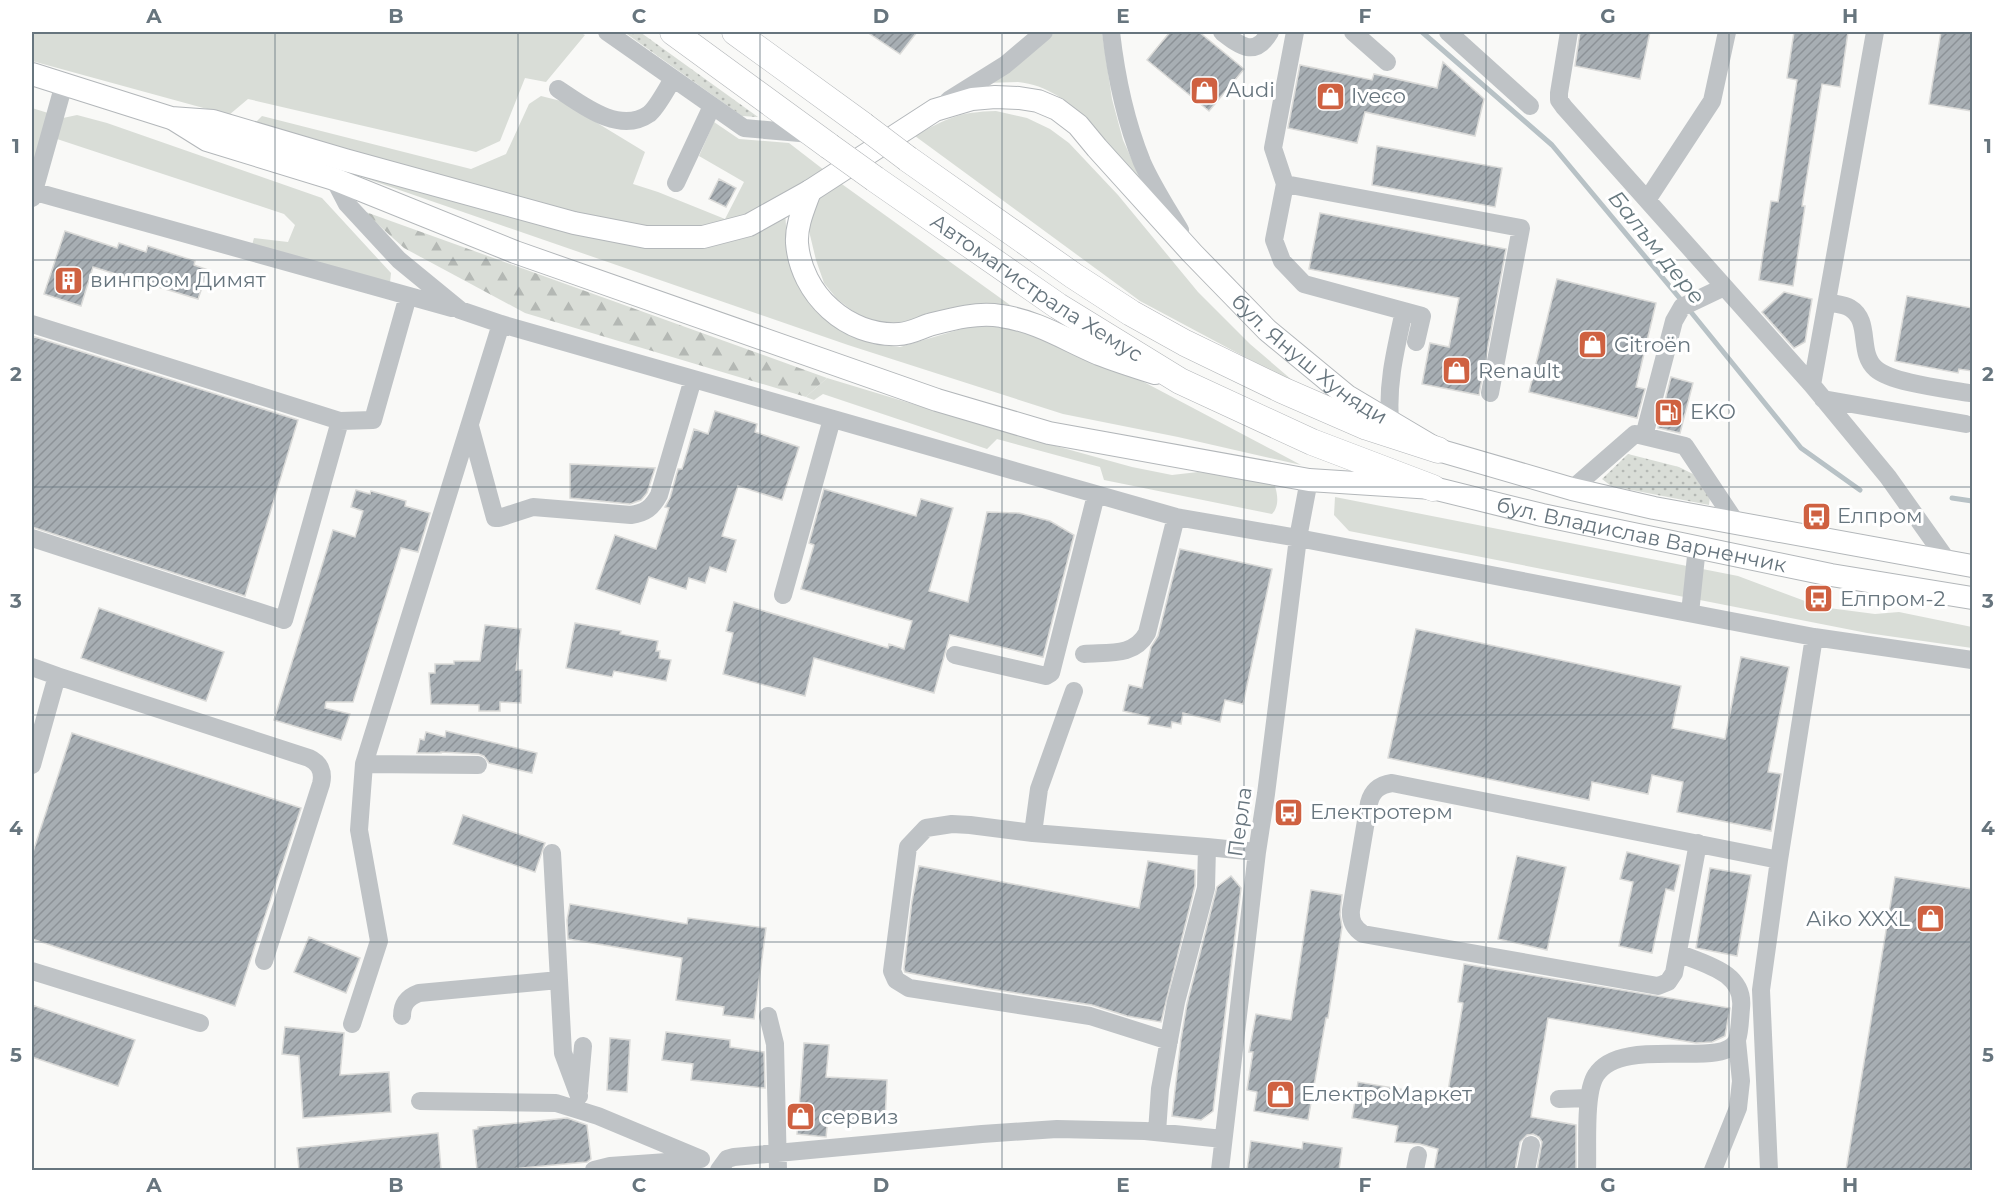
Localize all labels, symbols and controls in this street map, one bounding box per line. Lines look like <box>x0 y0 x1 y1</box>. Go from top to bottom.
text: A <box>145 4 162 28</box>
text: B <box>388 4 404 28</box>
text: C <box>632 4 647 28</box>
text: D <box>873 4 889 28</box>
text: E <box>1116 4 1130 28</box>
text: F <box>1359 4 1372 28</box>
text: G <box>1600 4 1616 28</box>
text: H <box>1842 4 1858 28</box>
shop icon: Audi <box>1189 74 1221 106</box>
place label: Audi <box>1226 77 1275 102</box>
shop icon: Iveco <box>1314 80 1346 112</box>
place label: Iveco <box>1351 83 1406 108</box>
text: 1 <box>12 134 20 158</box>
text: 1 <box>1984 134 1992 158</box>
water label: Балъм дере <box>1602 185 1711 310</box>
street label: Автомагистрала Хемус <box>926 208 1148 367</box>
building icon: винпром Димят <box>53 264 85 296</box>
place label: винпром Димят <box>90 267 266 292</box>
street label: бул. Януш Хуняди <box>1227 288 1392 429</box>
shop icon: Citroën <box>1577 329 1609 361</box>
place label: Citroën <box>1614 332 1691 357</box>
shop icon: Renault <box>1441 355 1473 387</box>
place label: Renault <box>1478 358 1561 383</box>
text: 2 <box>10 362 22 386</box>
text: 2 <box>1982 362 1994 386</box>
fuel station icon: EKO <box>1653 396 1685 428</box>
place label: EKO <box>1690 399 1736 424</box>
street label: бул. Владислав Варненчик <box>1494 491 1789 577</box>
bus stop icon: Елпром <box>1800 500 1832 532</box>
place label: Елпром <box>1837 503 1923 528</box>
bus stop icon: Елпром-2 <box>1803 583 1835 615</box>
place label: Елпром-2 <box>1840 586 1945 611</box>
text: 3 <box>9 589 22 613</box>
text: 3 <box>1981 589 1994 613</box>
street label: Перла <box>1222 785 1257 858</box>
bus stop icon: Електротерм <box>1273 796 1305 828</box>
place label: Електротерм <box>1310 799 1453 824</box>
text: 4 <box>9 816 23 840</box>
text: 4 <box>1981 816 1995 840</box>
shop icon: Aiko XXXL <box>1915 903 1947 935</box>
place label: Aiko XXXL <box>1806 906 1911 931</box>
text: 5 <box>10 1043 22 1067</box>
text: 5 <box>1982 1043 1994 1067</box>
shop icon: ЕлектроМаркет <box>1264 1078 1296 1110</box>
place label: ЕлектроМаркет <box>1301 1081 1472 1106</box>
shop icon: сервиз <box>784 1101 816 1133</box>
place label: сервиз <box>821 1104 898 1129</box>
text: A <box>145 1173 162 1197</box>
text: B <box>388 1173 404 1197</box>
text: C <box>632 1173 647 1197</box>
text: D <box>873 1173 889 1197</box>
text: E <box>1116 1173 1130 1197</box>
text: F <box>1359 1173 1372 1197</box>
text: G <box>1600 1173 1616 1197</box>
text: H <box>1842 1173 1858 1197</box>

